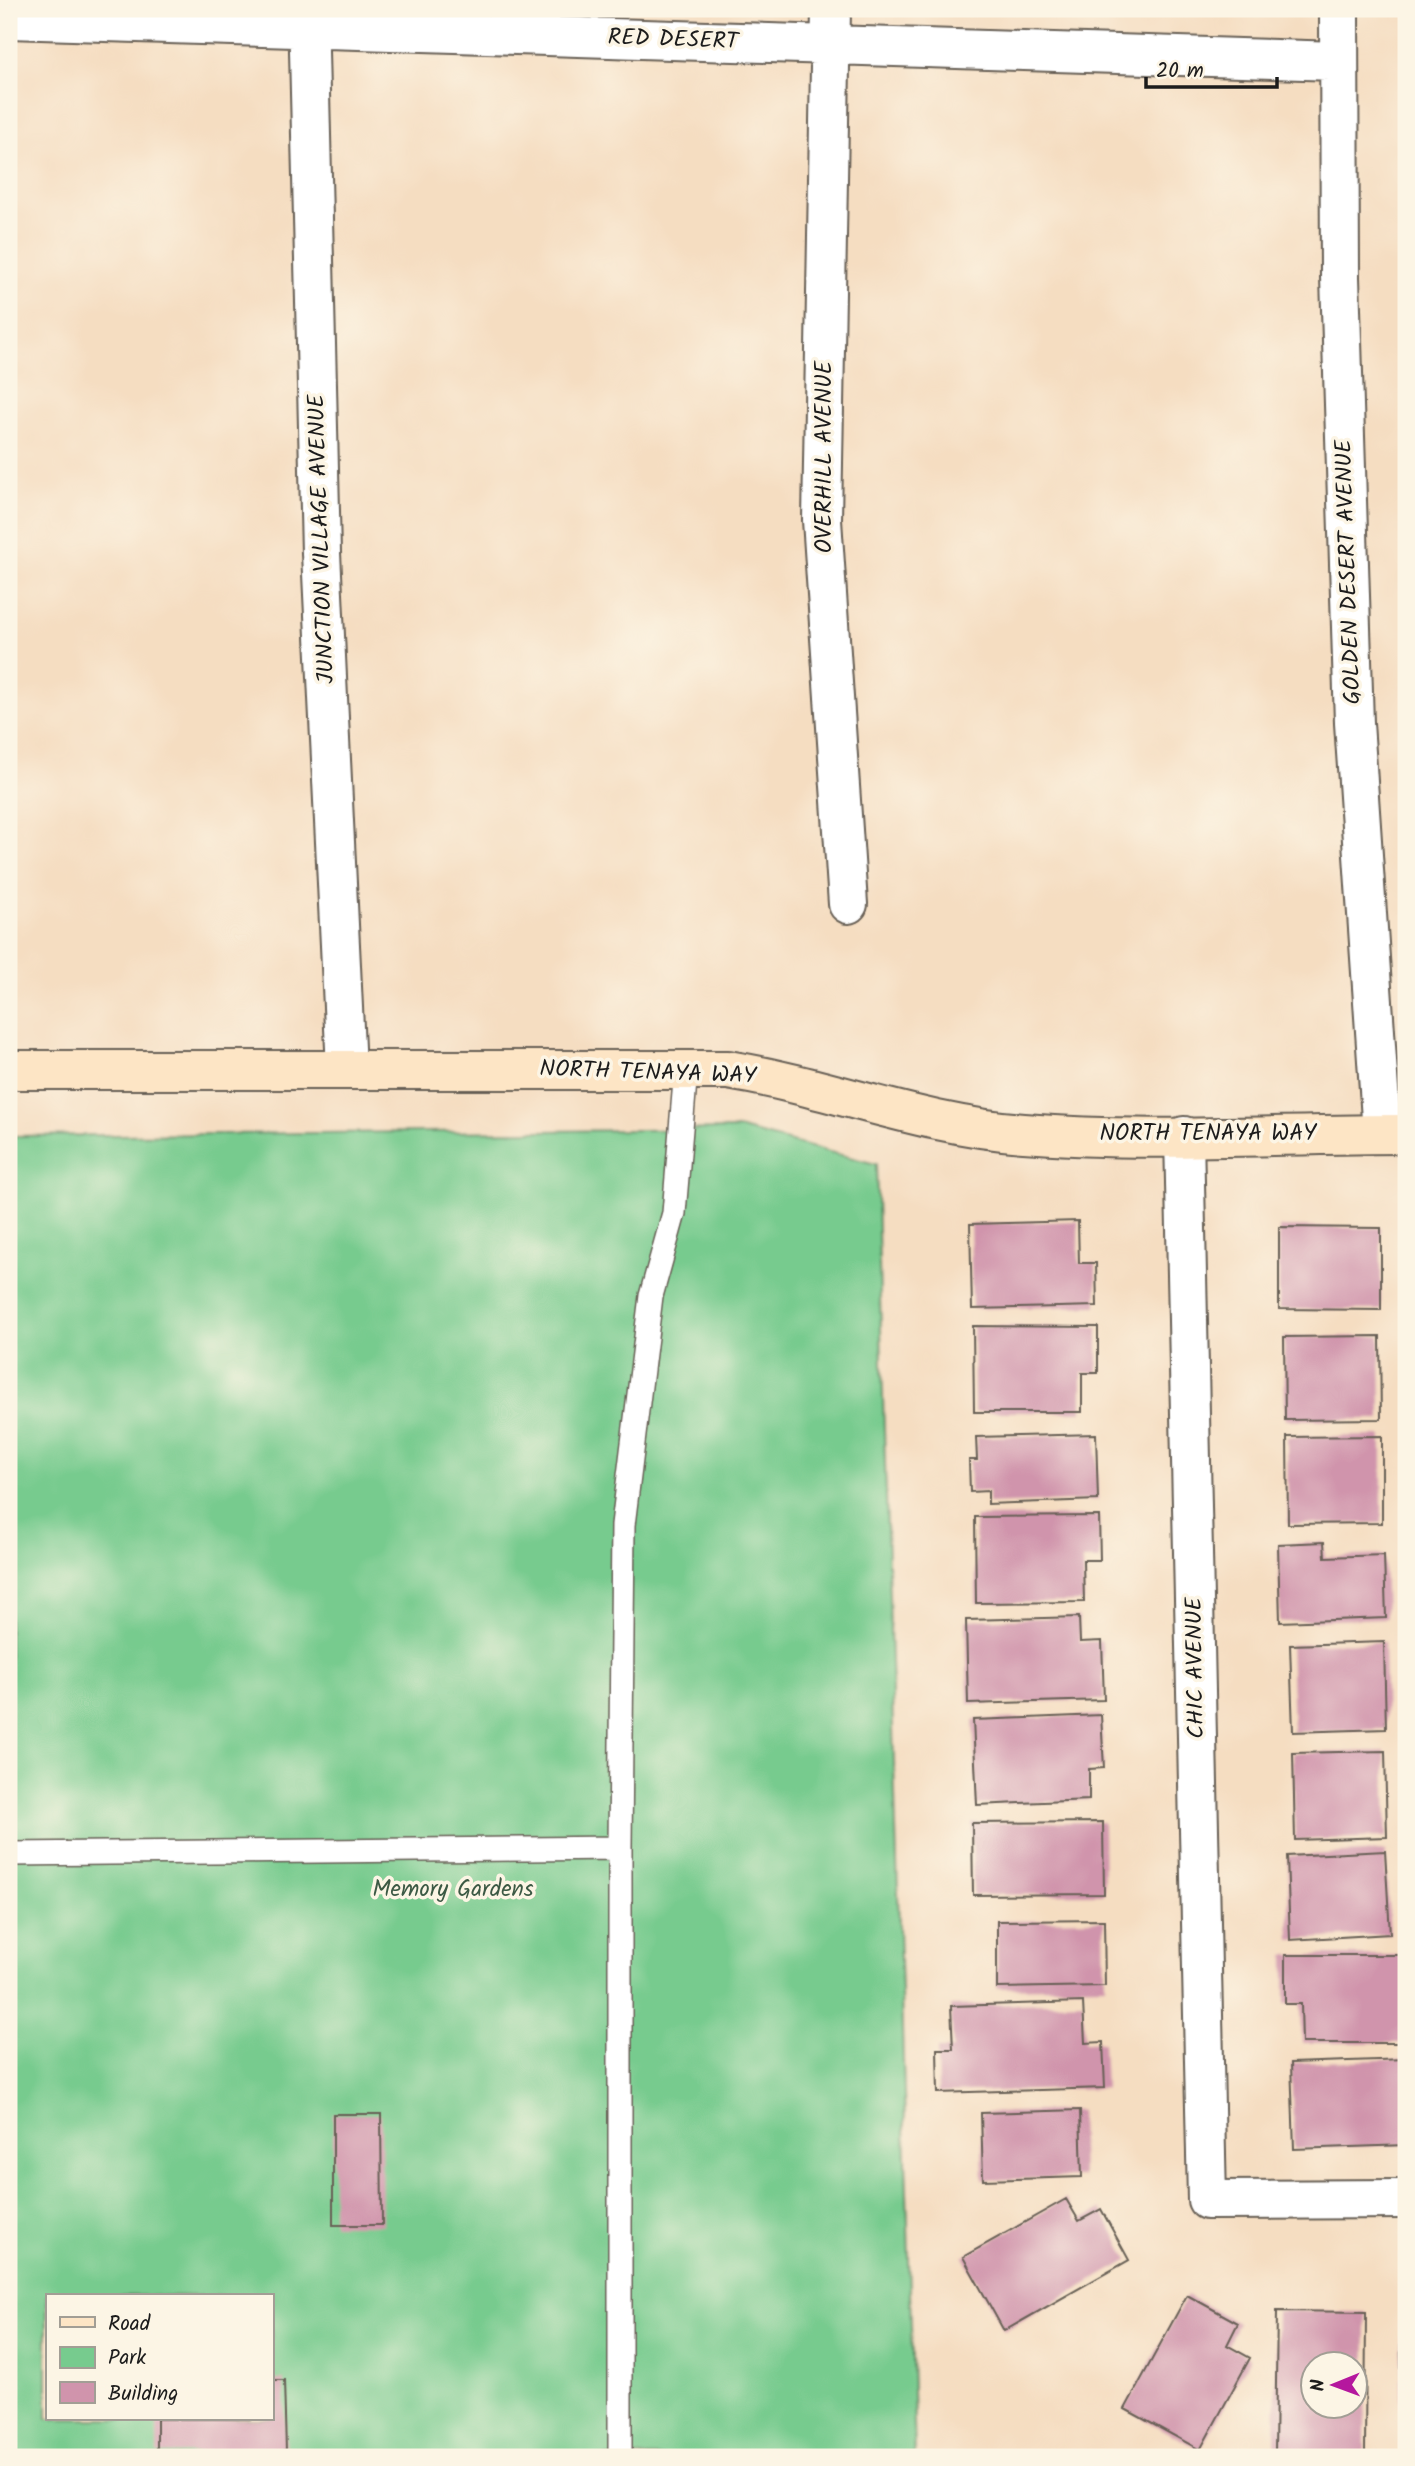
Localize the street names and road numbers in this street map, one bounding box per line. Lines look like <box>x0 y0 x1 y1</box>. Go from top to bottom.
street label: RED DESERT <box>607 20 741 60</box>
street label: OVERHILL AVENUE <box>807 360 843 553</box>
street label: JUNCTION VILLAGE AVENUE <box>299 393 345 684</box>
street label: GOLDEN DESERT AVENUE <box>1326 438 1372 705</box>
street label: NORTH TENAYA WAY <box>539 1051 758 1095</box>
street label: NORTH TENAYA WAY <box>1100 1116 1317 1152</box>
street label: CHIC AVENUE <box>1177 1596 1215 1739</box>

